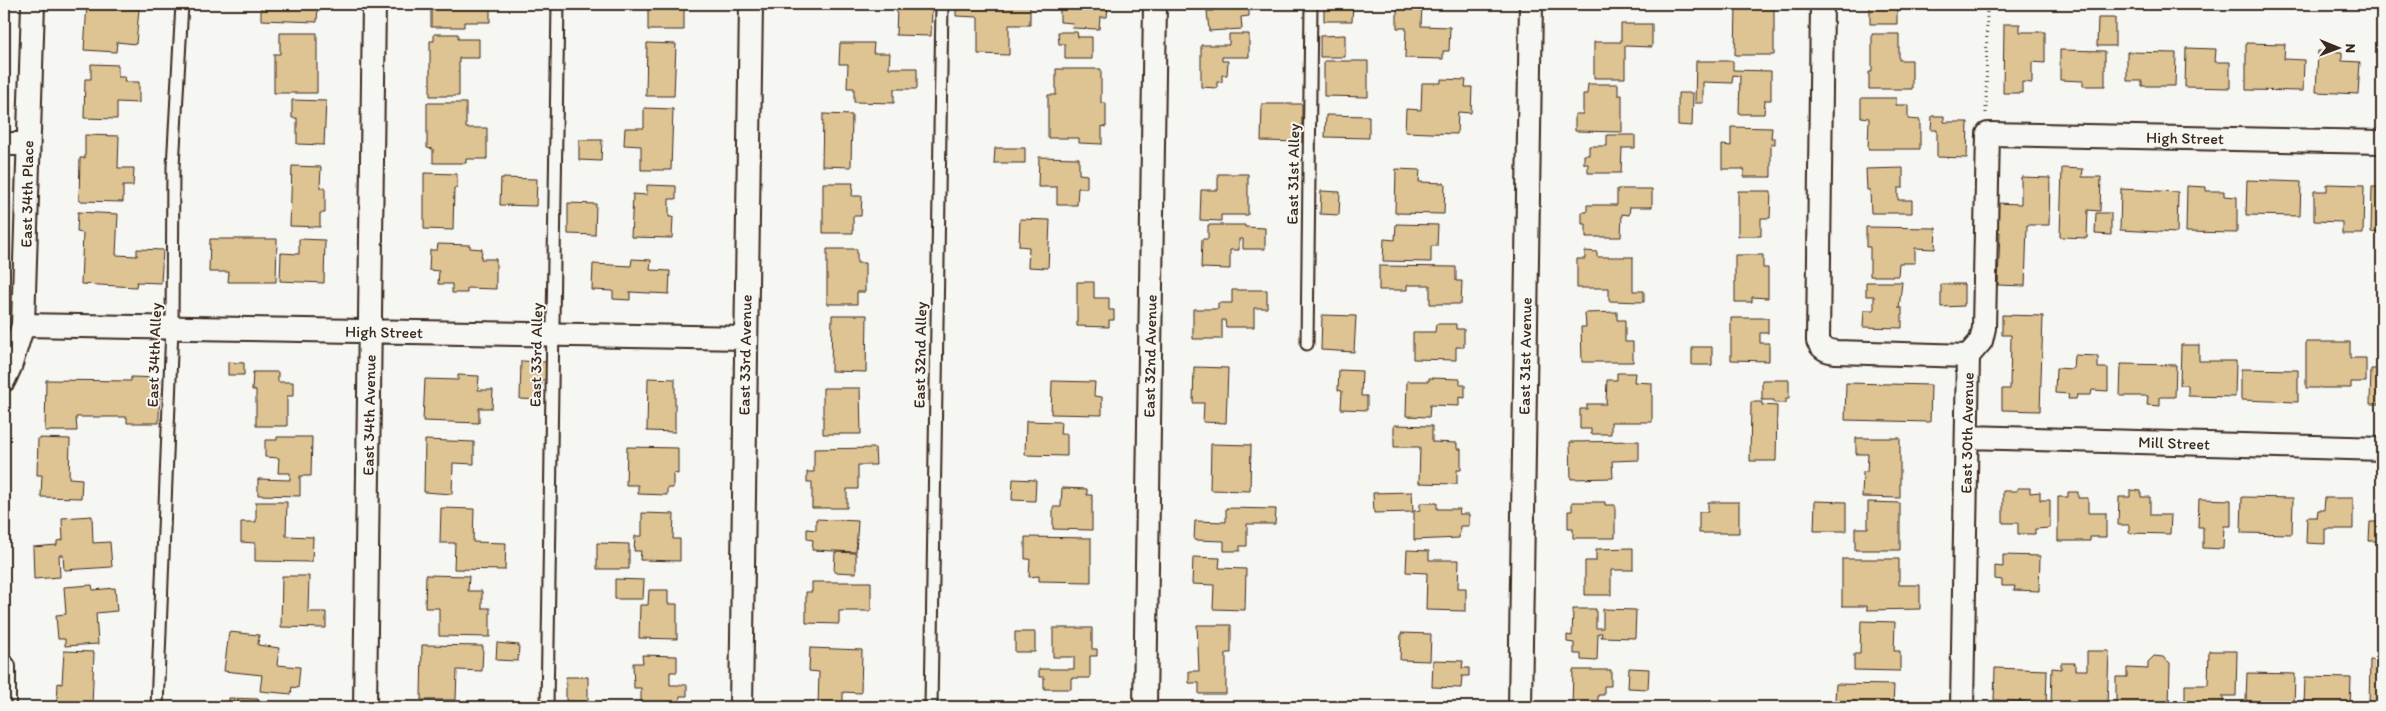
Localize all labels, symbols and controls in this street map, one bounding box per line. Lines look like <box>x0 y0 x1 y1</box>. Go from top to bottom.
north arrow <box>2314 22 2364 72</box>
text: N <box>2342 43 2359 53</box>
street label: East 31st Alley <box>1283 123 1303 225</box>
street label: High Street <box>2146 128 2224 148</box>
street label: East 34th Place <box>17 140 37 248</box>
street label: East 33rd Avenue <box>734 294 756 416</box>
street label: East 32nd Avenue <box>1139 294 1161 418</box>
street label: East 31st Avenue <box>1514 297 1536 415</box>
street label: East 32nd Alley <box>910 301 930 409</box>
street label: East 34th Alley <box>143 302 165 408</box>
street label: East 33rd Alley <box>526 302 546 407</box>
street label: High Street <box>345 322 423 342</box>
street label: East 34th Avenue <box>358 354 380 476</box>
street label: East 30th Avenue <box>1956 372 1978 494</box>
street label: Mill Street <box>2138 432 2210 454</box>

